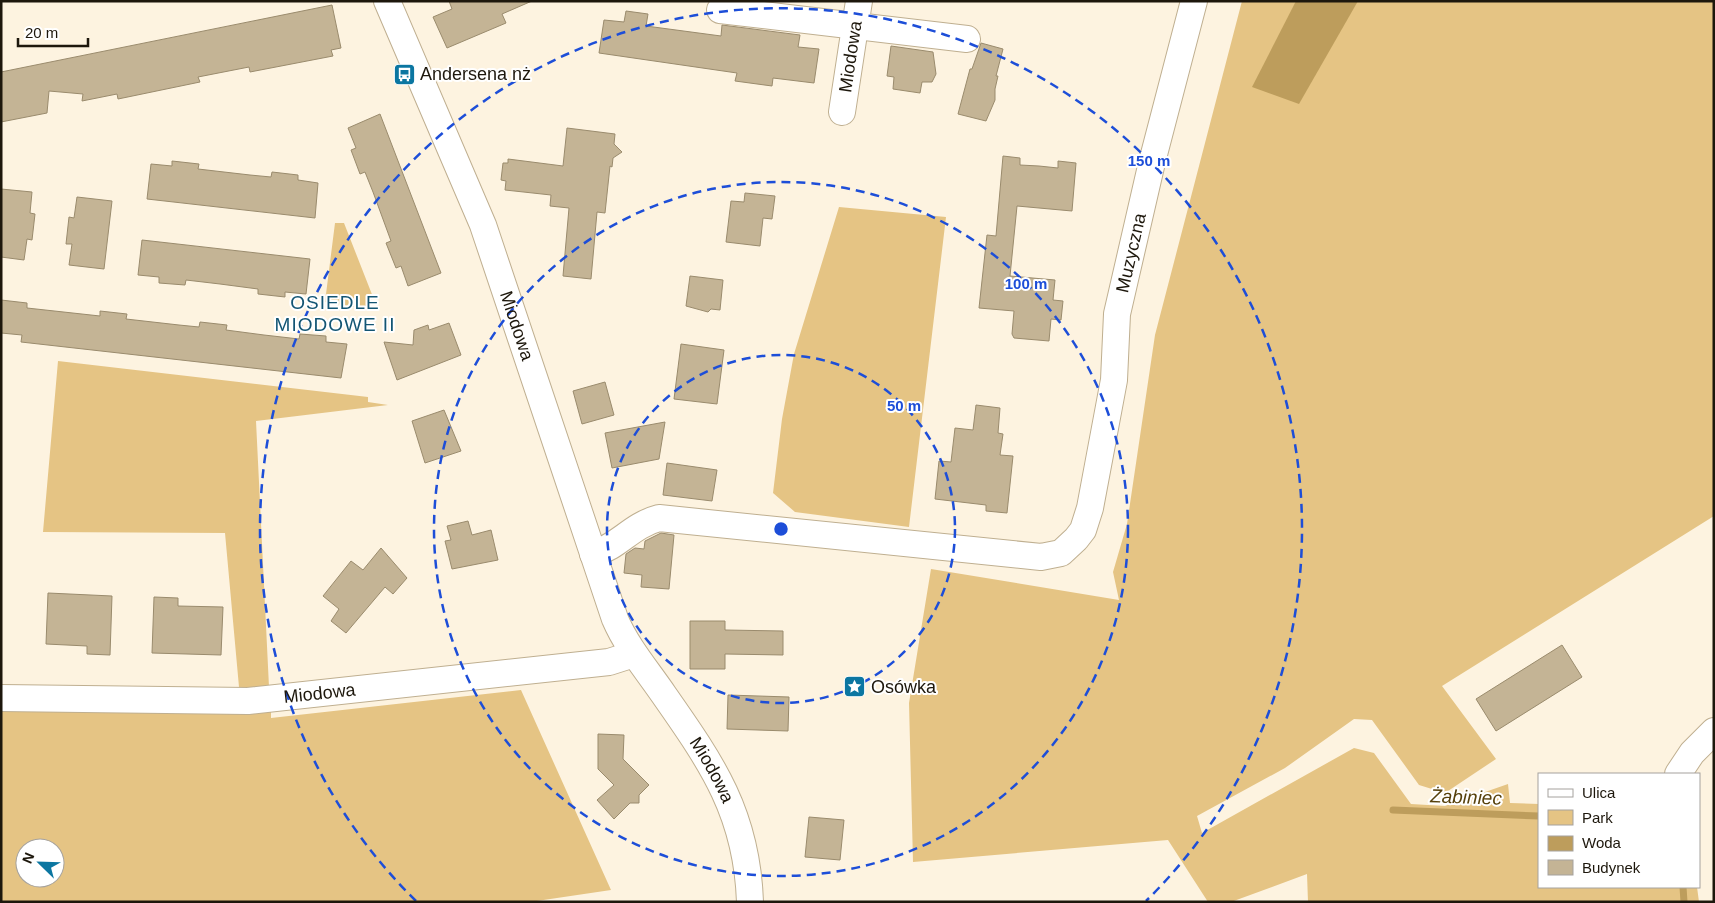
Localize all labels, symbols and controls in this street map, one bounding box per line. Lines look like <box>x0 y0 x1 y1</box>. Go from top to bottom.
scale bar <box>18 15 88 47</box>
street label: Miodowa <box>835 19 866 94</box>
text: 20 m <box>25 24 58 41</box>
bus stop icon: Andersena nż <box>392 62 416 86</box>
place label: Andersena nż <box>420 64 531 84</box>
text: 150 m <box>1128 152 1170 169</box>
street label: Muzyczna <box>1112 210 1150 295</box>
text: 100 m <box>1005 275 1047 292</box>
street label: Miodowa <box>496 288 538 364</box>
district label: OSIEDLE MIODOWE II <box>275 292 395 335</box>
text: 50 m <box>887 397 921 414</box>
centre of rings <box>772 520 790 538</box>
place icon: Osówka <box>843 675 867 699</box>
place label: Osówka <box>871 677 937 697</box>
street label: Miodowa <box>283 679 357 707</box>
street label: Miodowa <box>686 733 738 807</box>
legend <box>1538 773 1700 888</box>
text: Ulica <box>1582 784 1616 801</box>
water label: Żabiniec <box>1429 785 1503 809</box>
text: Park <box>1582 809 1613 826</box>
text: Woda <box>1582 834 1622 851</box>
north arrow <box>15 838 65 888</box>
text: N <box>19 850 37 866</box>
text: Budynek <box>1582 859 1641 876</box>

